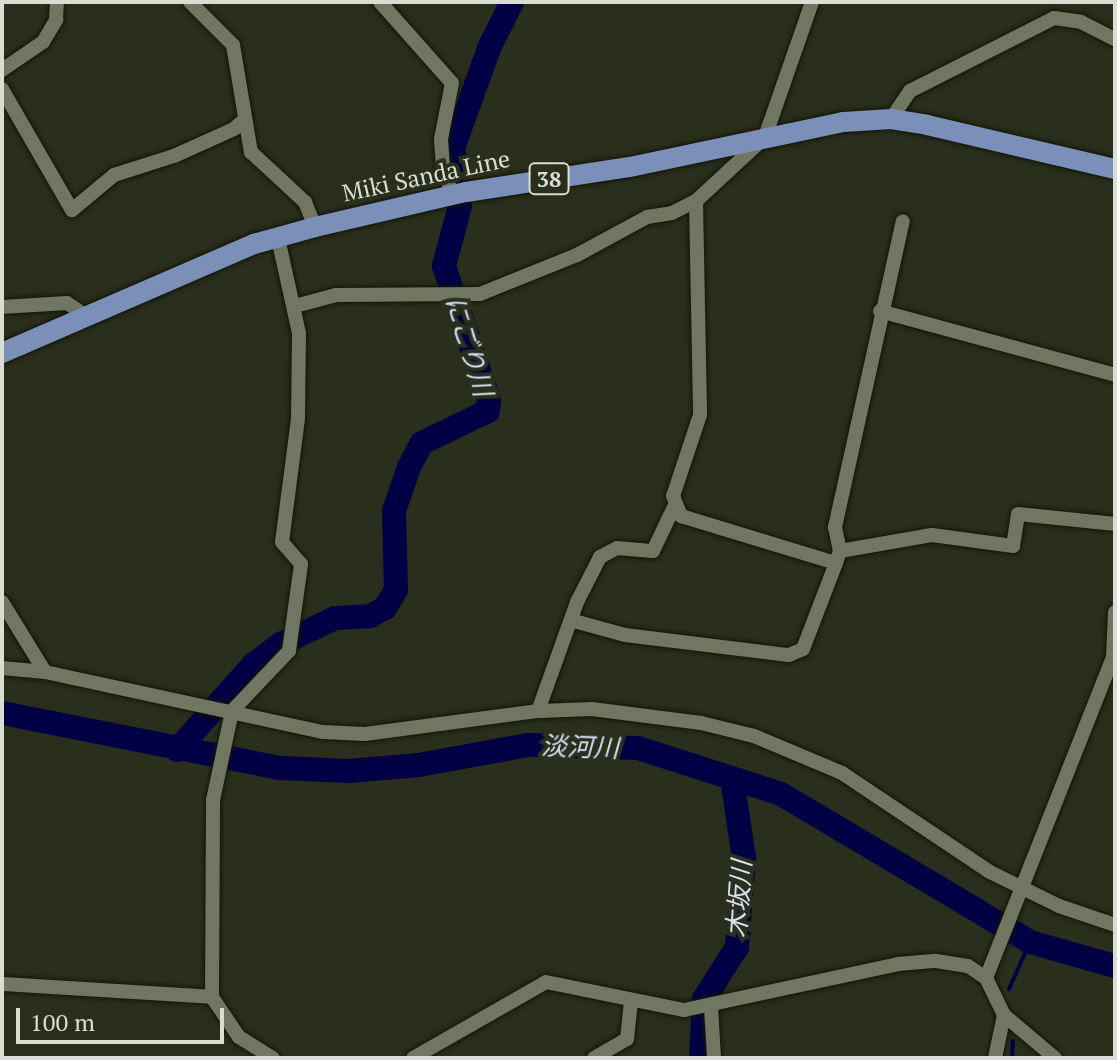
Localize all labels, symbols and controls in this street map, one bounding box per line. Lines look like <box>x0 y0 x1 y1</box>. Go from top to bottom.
street label: Miki Sanda Line <box>340 144 512 208</box>
road number: 38 <box>527 161 571 197</box>
water label: にごり川 <box>439 292 499 400</box>
water label: 淡河川 <box>540 730 620 764</box>
water label: 木坂川 <box>721 859 757 939</box>
scale bar <box>20 992 228 1042</box>
text: 100 m <box>30 1006 95 1038</box>

